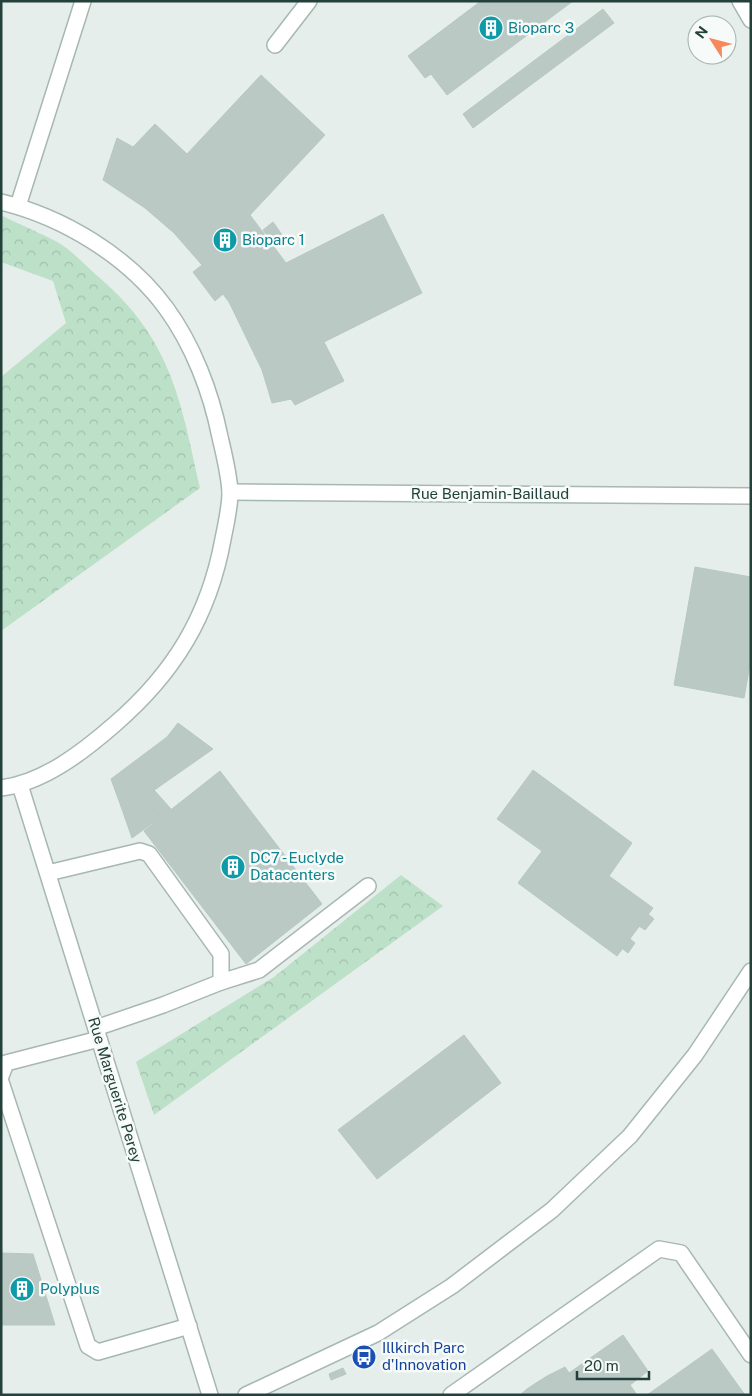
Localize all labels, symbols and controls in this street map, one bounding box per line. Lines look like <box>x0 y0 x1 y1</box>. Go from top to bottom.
building icon: Bioparc 3 <box>478 15 504 41</box>
north arrow <box>687 15 737 65</box>
place label: Bioparc 3 <box>508 19 574 36</box>
text: N <box>692 23 711 41</box>
building icon: Bioparc 1 <box>212 227 238 253</box>
place label: Bioparc 1 <box>242 231 305 248</box>
street label: Rue Benjamin-Baillaud <box>411 485 569 502</box>
place label: DC7 - Euclyde Datacenters <box>250 849 344 883</box>
building icon: DC7 - Euclyde Datacenters <box>220 854 246 880</box>
street label: Rue Marguerite Perey <box>85 1015 146 1165</box>
building icon: Polyplus <box>9 1276 35 1302</box>
place label: Polyplus <box>40 1280 100 1297</box>
place label: Illkirch Parc d'Innovation <box>382 1339 466 1373</box>
bus stop icon: Illkirch Parc d'Innovation <box>351 1344 377 1370</box>
scale bar <box>577 1348 650 1380</box>
text: 20 m <box>584 1357 619 1374</box>

